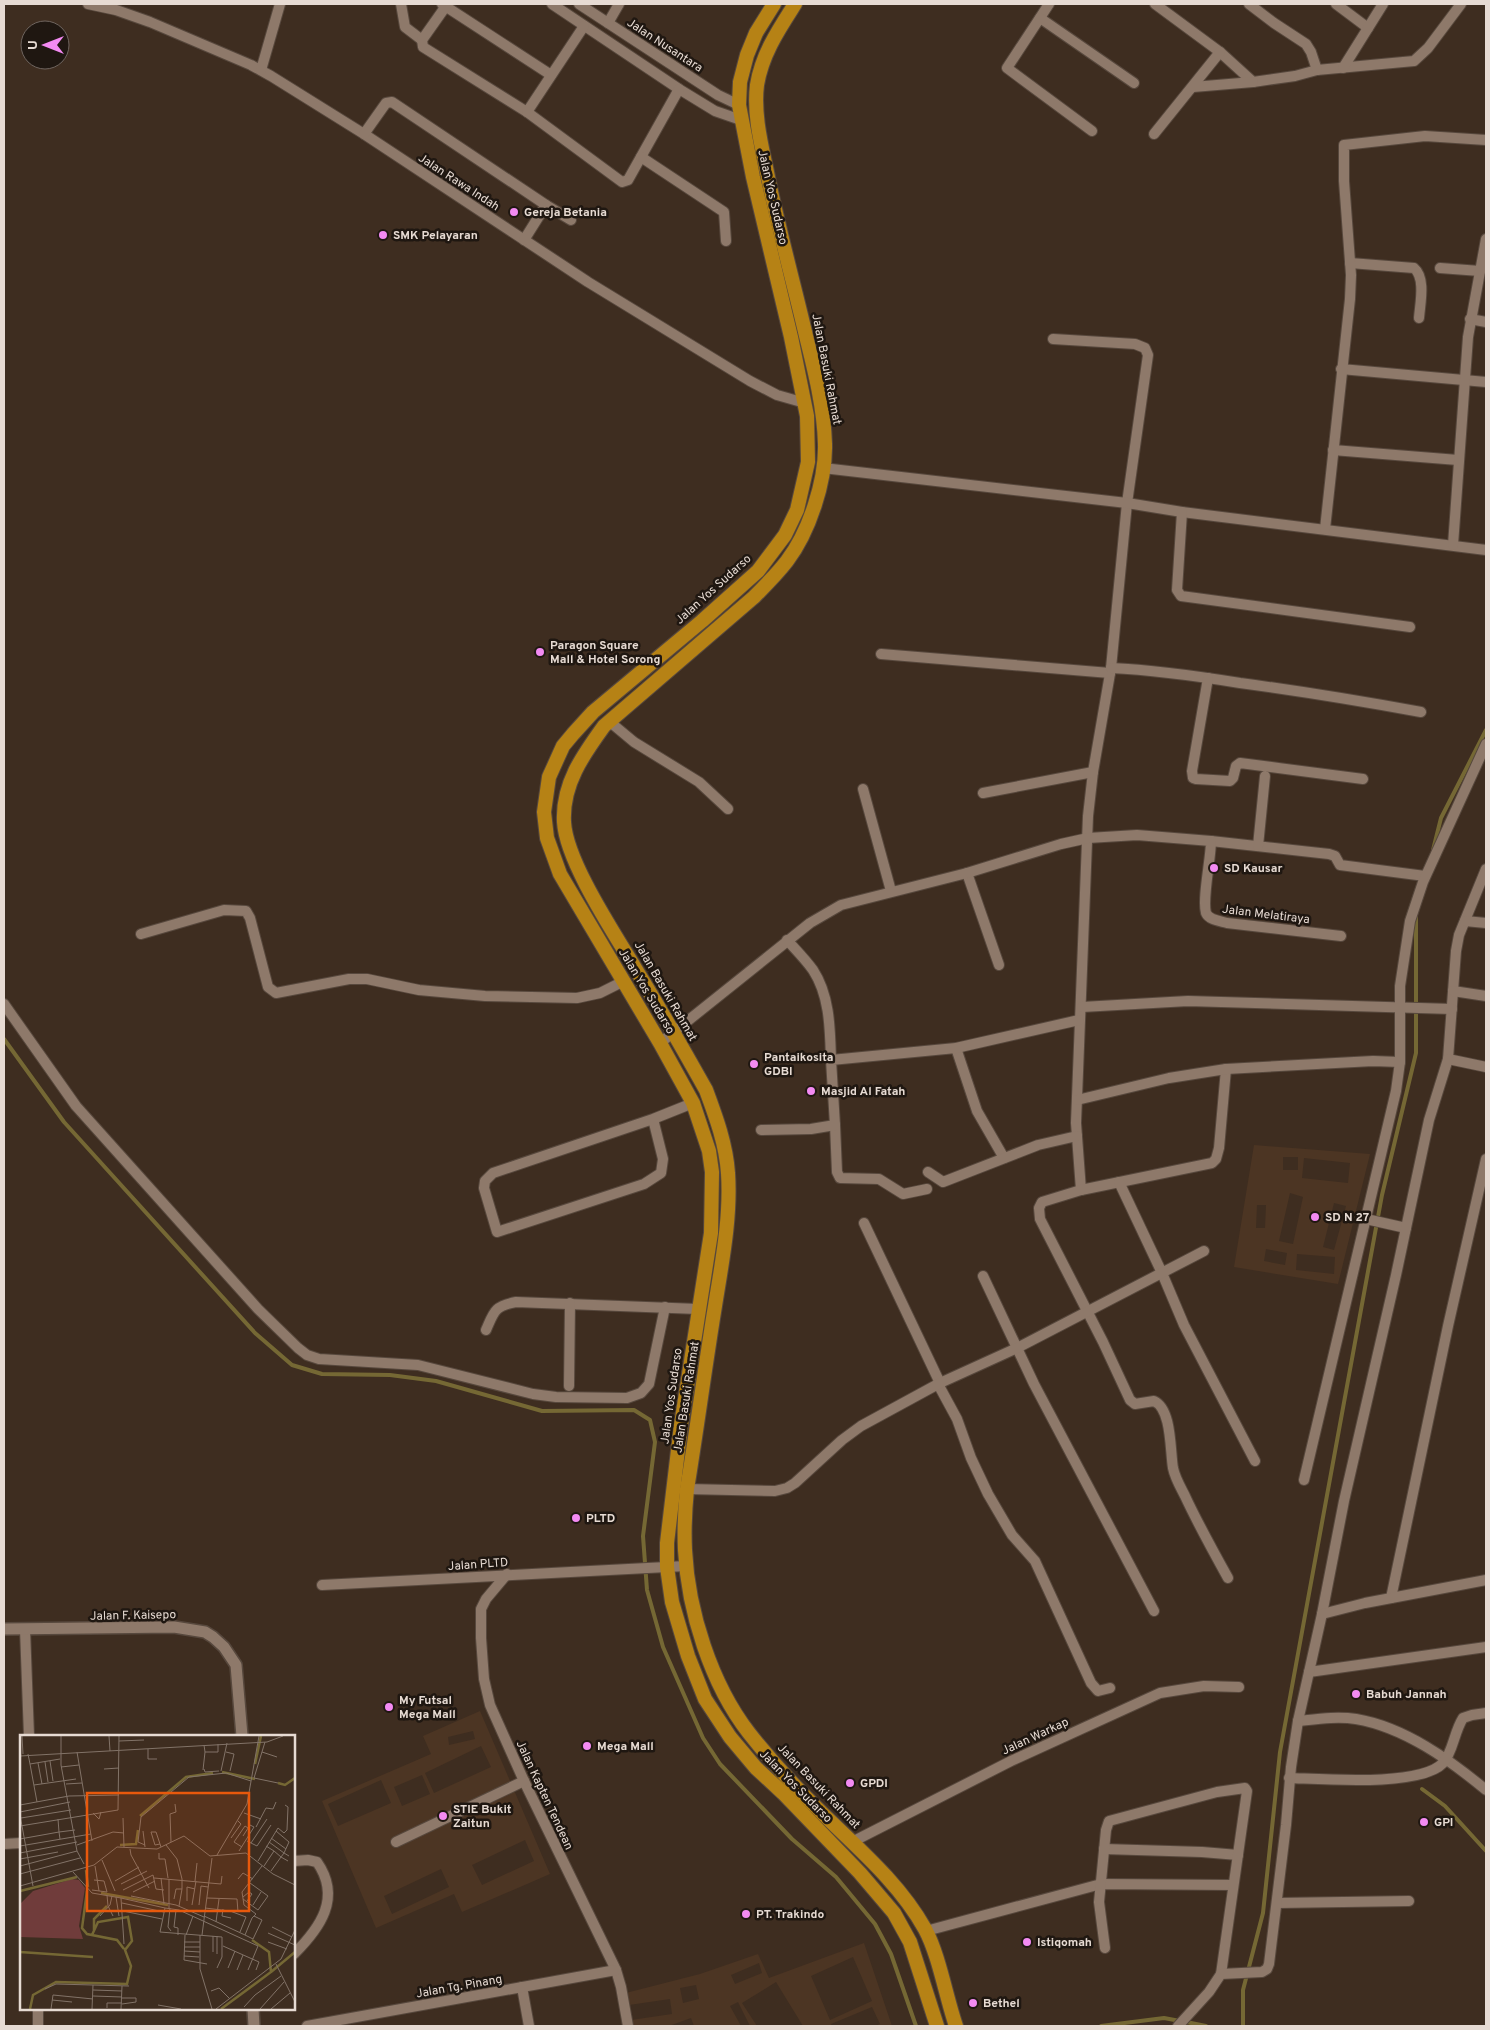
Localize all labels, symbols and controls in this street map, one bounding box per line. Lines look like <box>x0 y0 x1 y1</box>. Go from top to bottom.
street label: Jalan Nusantara <box>623 15 705 76</box>
north arrow <box>20 20 70 70</box>
text: U <box>25 40 42 50</box>
street label: Jalan Yos Sudarso <box>753 148 791 247</box>
street label: Jalan Rawa Indah <box>415 151 502 215</box>
place label: Gereja Betania <box>524 205 607 221</box>
marker: Gereja Betania <box>508 206 520 218</box>
place label: SMK Pelayaran <box>393 228 478 244</box>
marker: SMK Pelayaran <box>377 229 389 241</box>
street label: Jalan Basuki Rahmat <box>807 312 845 426</box>
street label: Jalan Yos Sudarso <box>672 551 755 628</box>
place label: Paragon Square Mall & Hotel Sorong <box>550 638 660 668</box>
marker: Paragon Square Mall & Hotel Sorong <box>534 646 546 658</box>
place label: SD Kausar <box>1224 861 1282 877</box>
marker: SD Kausar <box>1208 862 1220 874</box>
street label: Jalan Melatiraya <box>1221 902 1310 928</box>
street label: Jalan Basuki Rahmat <box>630 939 700 1044</box>
street label: Jalan Yos Sudarso <box>614 946 678 1037</box>
place label: Pantaikosita GDBI <box>764 1050 834 1080</box>
marker: Pantaikosita GDBI <box>748 1058 760 1070</box>
place label: Masjid Al Fatah <box>821 1084 905 1100</box>
marker: Masjid Al Fatah <box>805 1085 817 1097</box>
place label: SD N 27 <box>1325 1210 1369 1226</box>
marker: SD N 27 <box>1309 1211 1321 1223</box>
street label: Jalan Basuki Rahmat <box>670 1340 704 1454</box>
street label: Jalan Yos Sudarso <box>657 1347 687 1445</box>
place label: PLTD <box>586 1511 615 1527</box>
marker: PLTD <box>570 1512 582 1524</box>
street label: Jalan PLTD <box>447 1555 509 1575</box>
street label: Jalan F. Kaisepo <box>90 1607 176 1625</box>
place label: Babuh Jannah <box>1366 1687 1447 1703</box>
marker: Babuh Jannah <box>1350 1688 1362 1700</box>
place label: My Futsal Mega Mall <box>399 1693 456 1723</box>
marker: My Futsal Mega Mall <box>383 1701 395 1713</box>
street label: Jalan Warkap <box>999 1714 1072 1759</box>
inset map <box>20 1735 295 2010</box>
street label: Jalan Kapten Tendean <box>512 1738 576 1853</box>
place label: Mega Mall <box>597 1739 654 1755</box>
marker: Mega Mall <box>581 1740 593 1752</box>
street label: Jalan Basuki Rahmat <box>773 1741 863 1833</box>
street label: Jalan Yos Sudarso <box>755 1747 835 1827</box>
place label: GPDI <box>860 1776 888 1792</box>
marker: GPDI <box>844 1777 856 1789</box>
place label: STIE Bukit Zaitun <box>453 1802 512 1832</box>
marker: STIE Bukit Zaitun <box>437 1810 449 1822</box>
place label: GPI <box>1434 1815 1453 1831</box>
marker: GPI <box>1418 1816 1430 1828</box>
place label: PT. Trakindo <box>756 1907 824 1923</box>
marker: PT. Trakindo <box>740 1908 752 1920</box>
place label: Istiqomah <box>1037 1935 1092 1951</box>
marker: Istiqomah <box>1021 1936 1033 1948</box>
street label: Jalan Tg. Pinang <box>415 1972 504 2002</box>
place label: Bethel <box>983 1996 1020 2012</box>
marker: Bethel <box>967 1997 979 2009</box>

